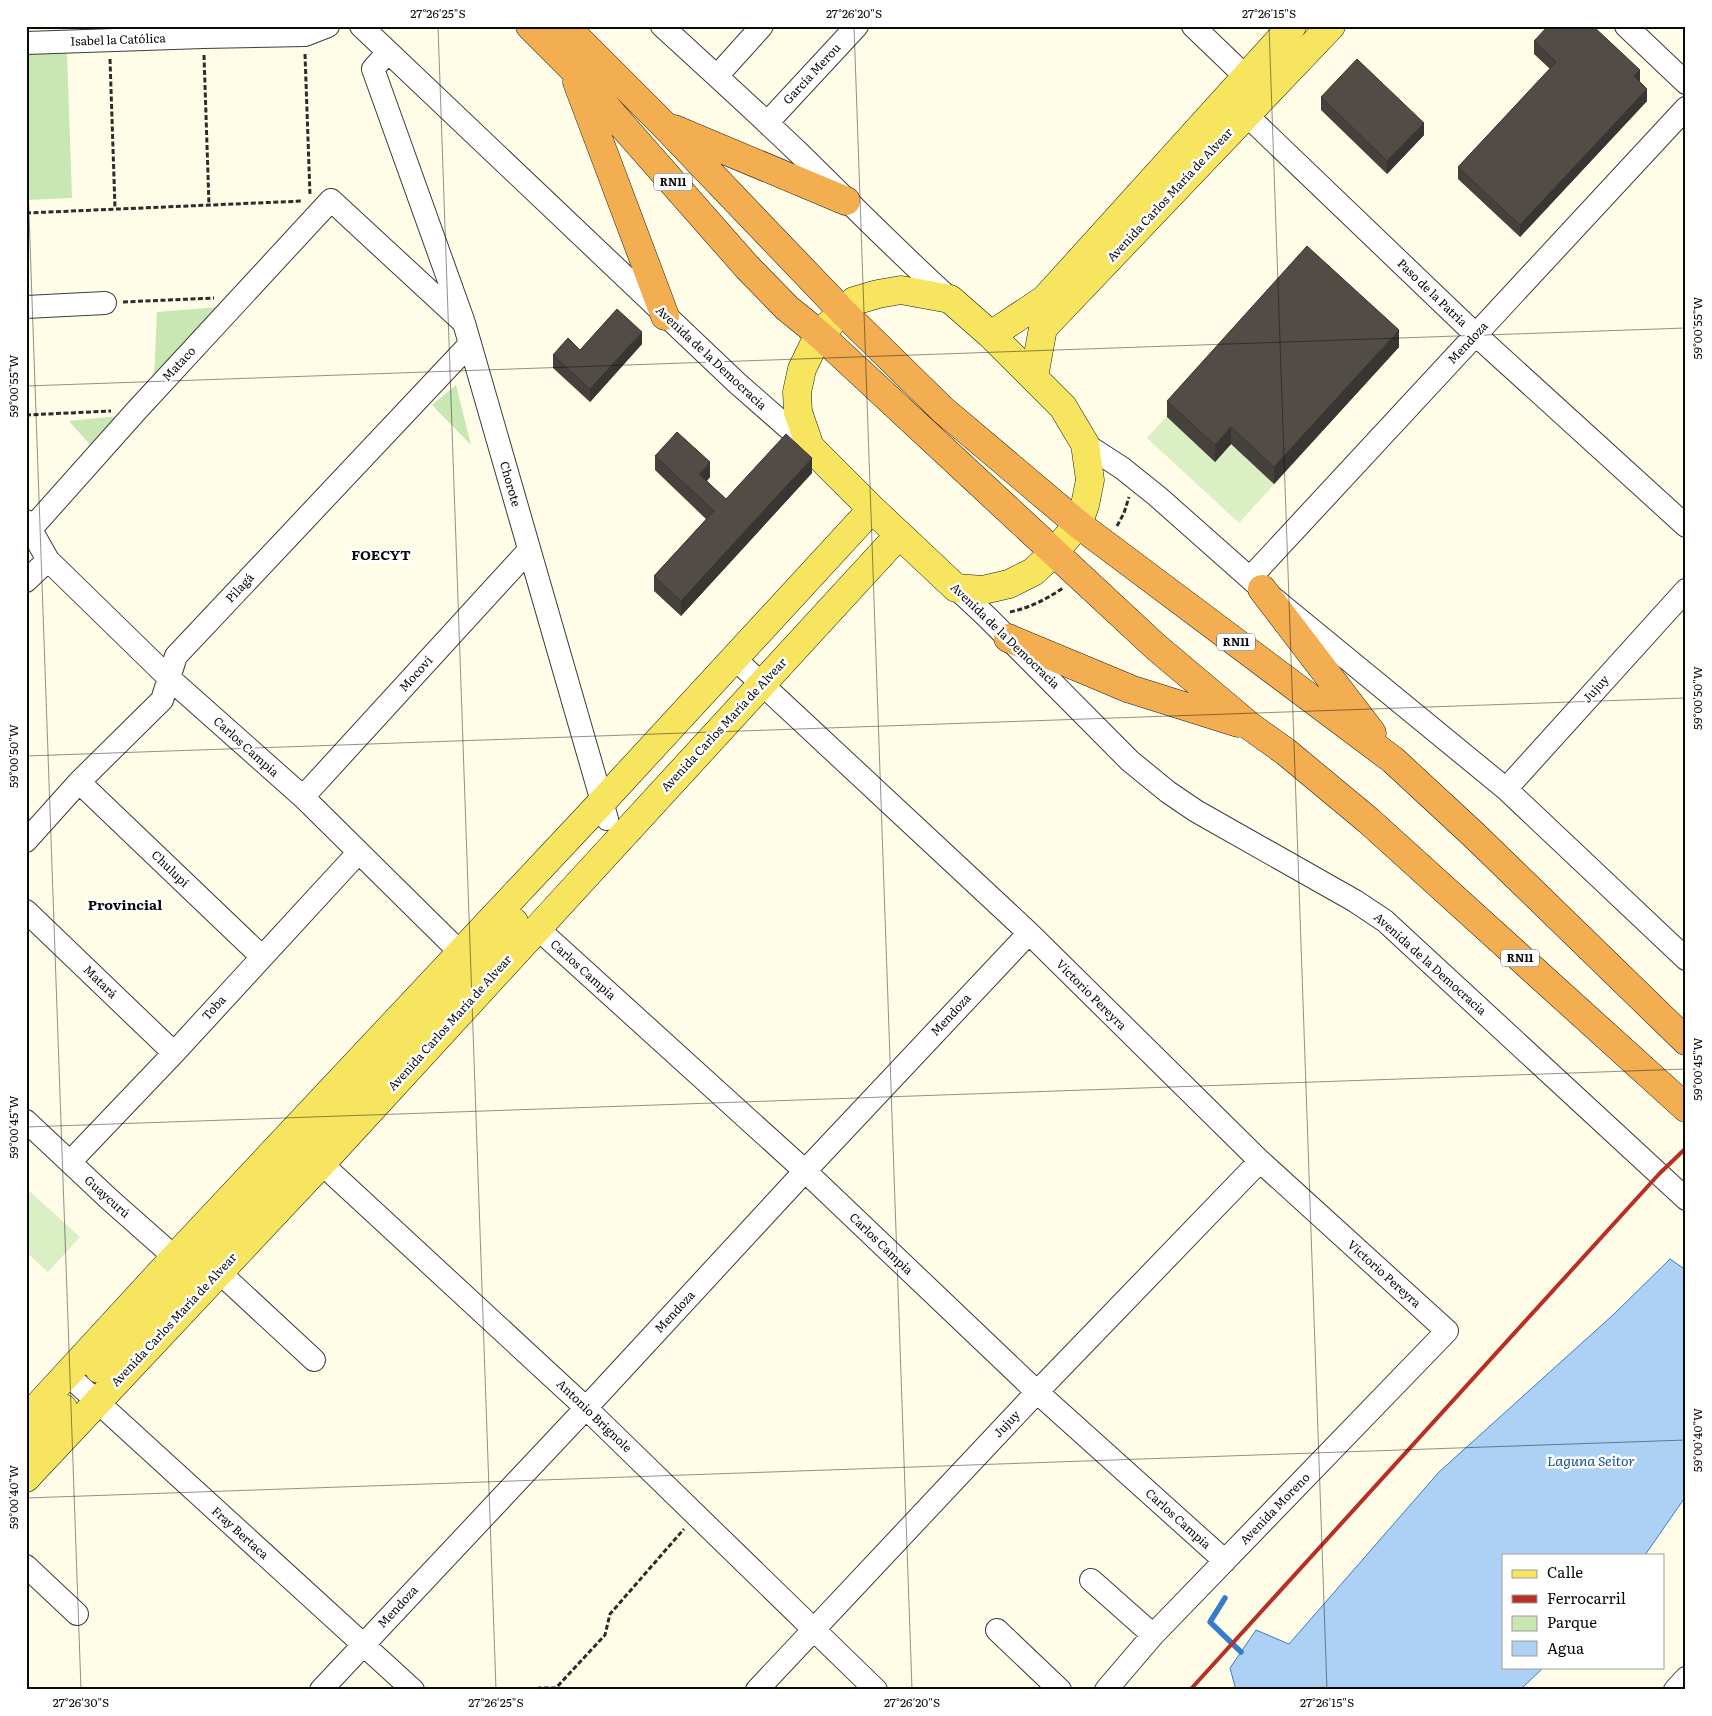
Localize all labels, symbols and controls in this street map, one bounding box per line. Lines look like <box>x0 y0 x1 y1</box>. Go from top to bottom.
text: 27°26'25"S <box>410 4 466 22</box>
text: 27°26'20"S <box>826 4 882 22</box>
text: 27°26'15"S <box>1242 4 1296 22</box>
street label: Isabel la Católica <box>70 28 167 50</box>
street label: García Merou <box>778 38 845 108</box>
street label: Avenida Carlos María de Alvear <box>1102 123 1237 265</box>
road number: RN11 <box>654 173 692 190</box>
street label: Paso de la Patria <box>1394 254 1472 331</box>
text: 59°00'55"W <box>1688 297 1706 359</box>
street label: Avenida de la Democracia <box>652 301 772 414</box>
street label: Mendoza <box>1443 317 1492 368</box>
street label: Mataco <box>157 342 199 385</box>
text: 59°00'55"W <box>4 355 22 417</box>
street label: Chorote <box>496 459 526 509</box>
district label: FOECYT <box>351 544 411 564</box>
street label: Pilagá <box>221 568 258 606</box>
street label: Avenida de la Democracia <box>947 578 1065 693</box>
road number: RN11 <box>1217 634 1255 650</box>
street label: Mocoví <box>394 651 436 695</box>
street label: Avenida Carlos María de Alvear <box>656 653 791 795</box>
text: 59°00'50"W <box>1688 666 1706 730</box>
street label: Jujuy <box>1578 670 1613 706</box>
street label: Carlos Campia <box>210 712 284 781</box>
text: 59°00'50"W <box>4 724 22 788</box>
street label: Chulupí <box>148 846 194 891</box>
district label: Provincial <box>88 894 162 914</box>
street label: Avenida de la Democracia <box>1370 908 1491 1019</box>
street label: Carlos Campia <box>547 935 621 1004</box>
street label: Avenida Carlos María de Alvear <box>383 950 516 1094</box>
road number: RN11 <box>1501 950 1539 966</box>
street label: Victorio Pereyra <box>1052 955 1131 1034</box>
street label: Matará <box>80 961 122 1002</box>
street label: Mendoza <box>926 989 975 1040</box>
street label: Toba <box>197 990 230 1024</box>
text: 59°00'45"W <box>1688 1037 1706 1101</box>
text: 59°00'45"W <box>4 1095 22 1159</box>
street label: Guaycurú <box>81 1171 135 1222</box>
street label: Carlos Campia <box>846 1208 918 1279</box>
street label: Victorio Pereyra <box>1344 1235 1426 1312</box>
street label: Avenida Carlos María de Alvear <box>106 1248 241 1390</box>
street label: Mendoza <box>650 1286 699 1337</box>
street label: Antonio Brignole <box>553 1375 636 1456</box>
street label: Jujuy <box>989 1406 1024 1441</box>
text: 59°00'40"W <box>1688 1408 1706 1472</box>
water label: Laguna Seitor <box>1547 1450 1636 1470</box>
text: 59°00'40"W <box>4 1465 22 1529</box>
street label: Avenida Moreno <box>1235 1468 1313 1548</box>
street label: Carlos Campia <box>1142 1484 1216 1553</box>
street label: Fray Bertaca <box>208 1502 274 1563</box>
legend <box>1502 1554 1664 1668</box>
text: Calle <box>1547 1560 1583 1583</box>
street label: Mendoza <box>373 1581 422 1632</box>
text: Ferrocarril <box>1547 1586 1626 1609</box>
text: Parque <box>1547 1610 1597 1633</box>
text: Agua <box>1547 1636 1585 1659</box>
text: 27°26'30"S <box>53 1693 109 1711</box>
text: 27°26'25"S <box>468 1693 524 1711</box>
text: 27°26'20"S <box>884 1693 940 1711</box>
text: 27°26'15"S <box>1300 1693 1354 1711</box>

